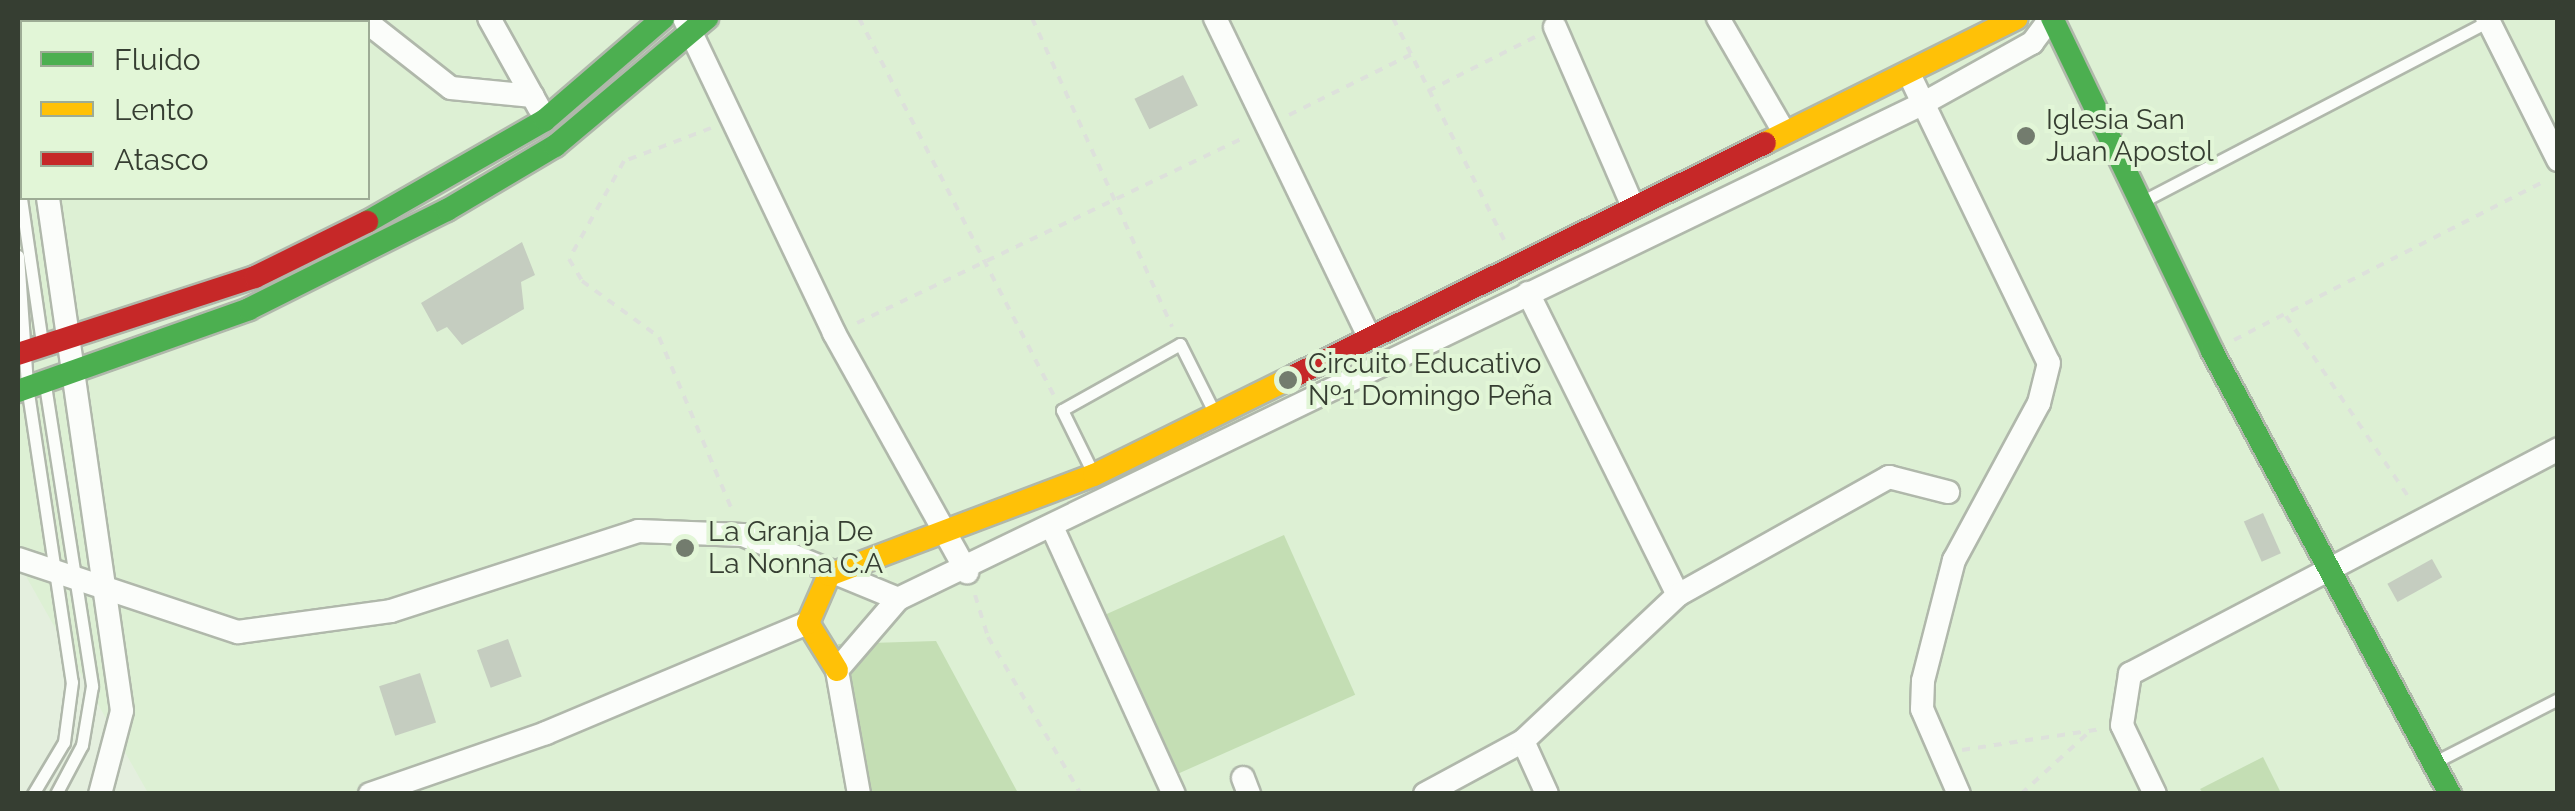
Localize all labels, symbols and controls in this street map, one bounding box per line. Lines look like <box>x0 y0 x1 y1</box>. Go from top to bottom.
legend <box>20 20 370 200</box>
text: Fluido <box>114 42 201 77</box>
text: Lento <box>114 92 194 127</box>
place label: Iglesia San Juan Apostol <box>2046 103 2214 169</box>
marker: Iglesia San Juan Apostol <box>2015 125 2037 147</box>
text: Atasco <box>114 142 209 177</box>
place label: Circuito Educativo Nº1 Domingo Peña <box>1308 347 1552 413</box>
marker: Circuito Educativo Nº1 Domingo Peña <box>1277 369 1299 391</box>
place label: La Granja De La Nonna C.A <box>708 515 883 581</box>
marker: La Granja De La Nonna C.A <box>672 535 698 561</box>

